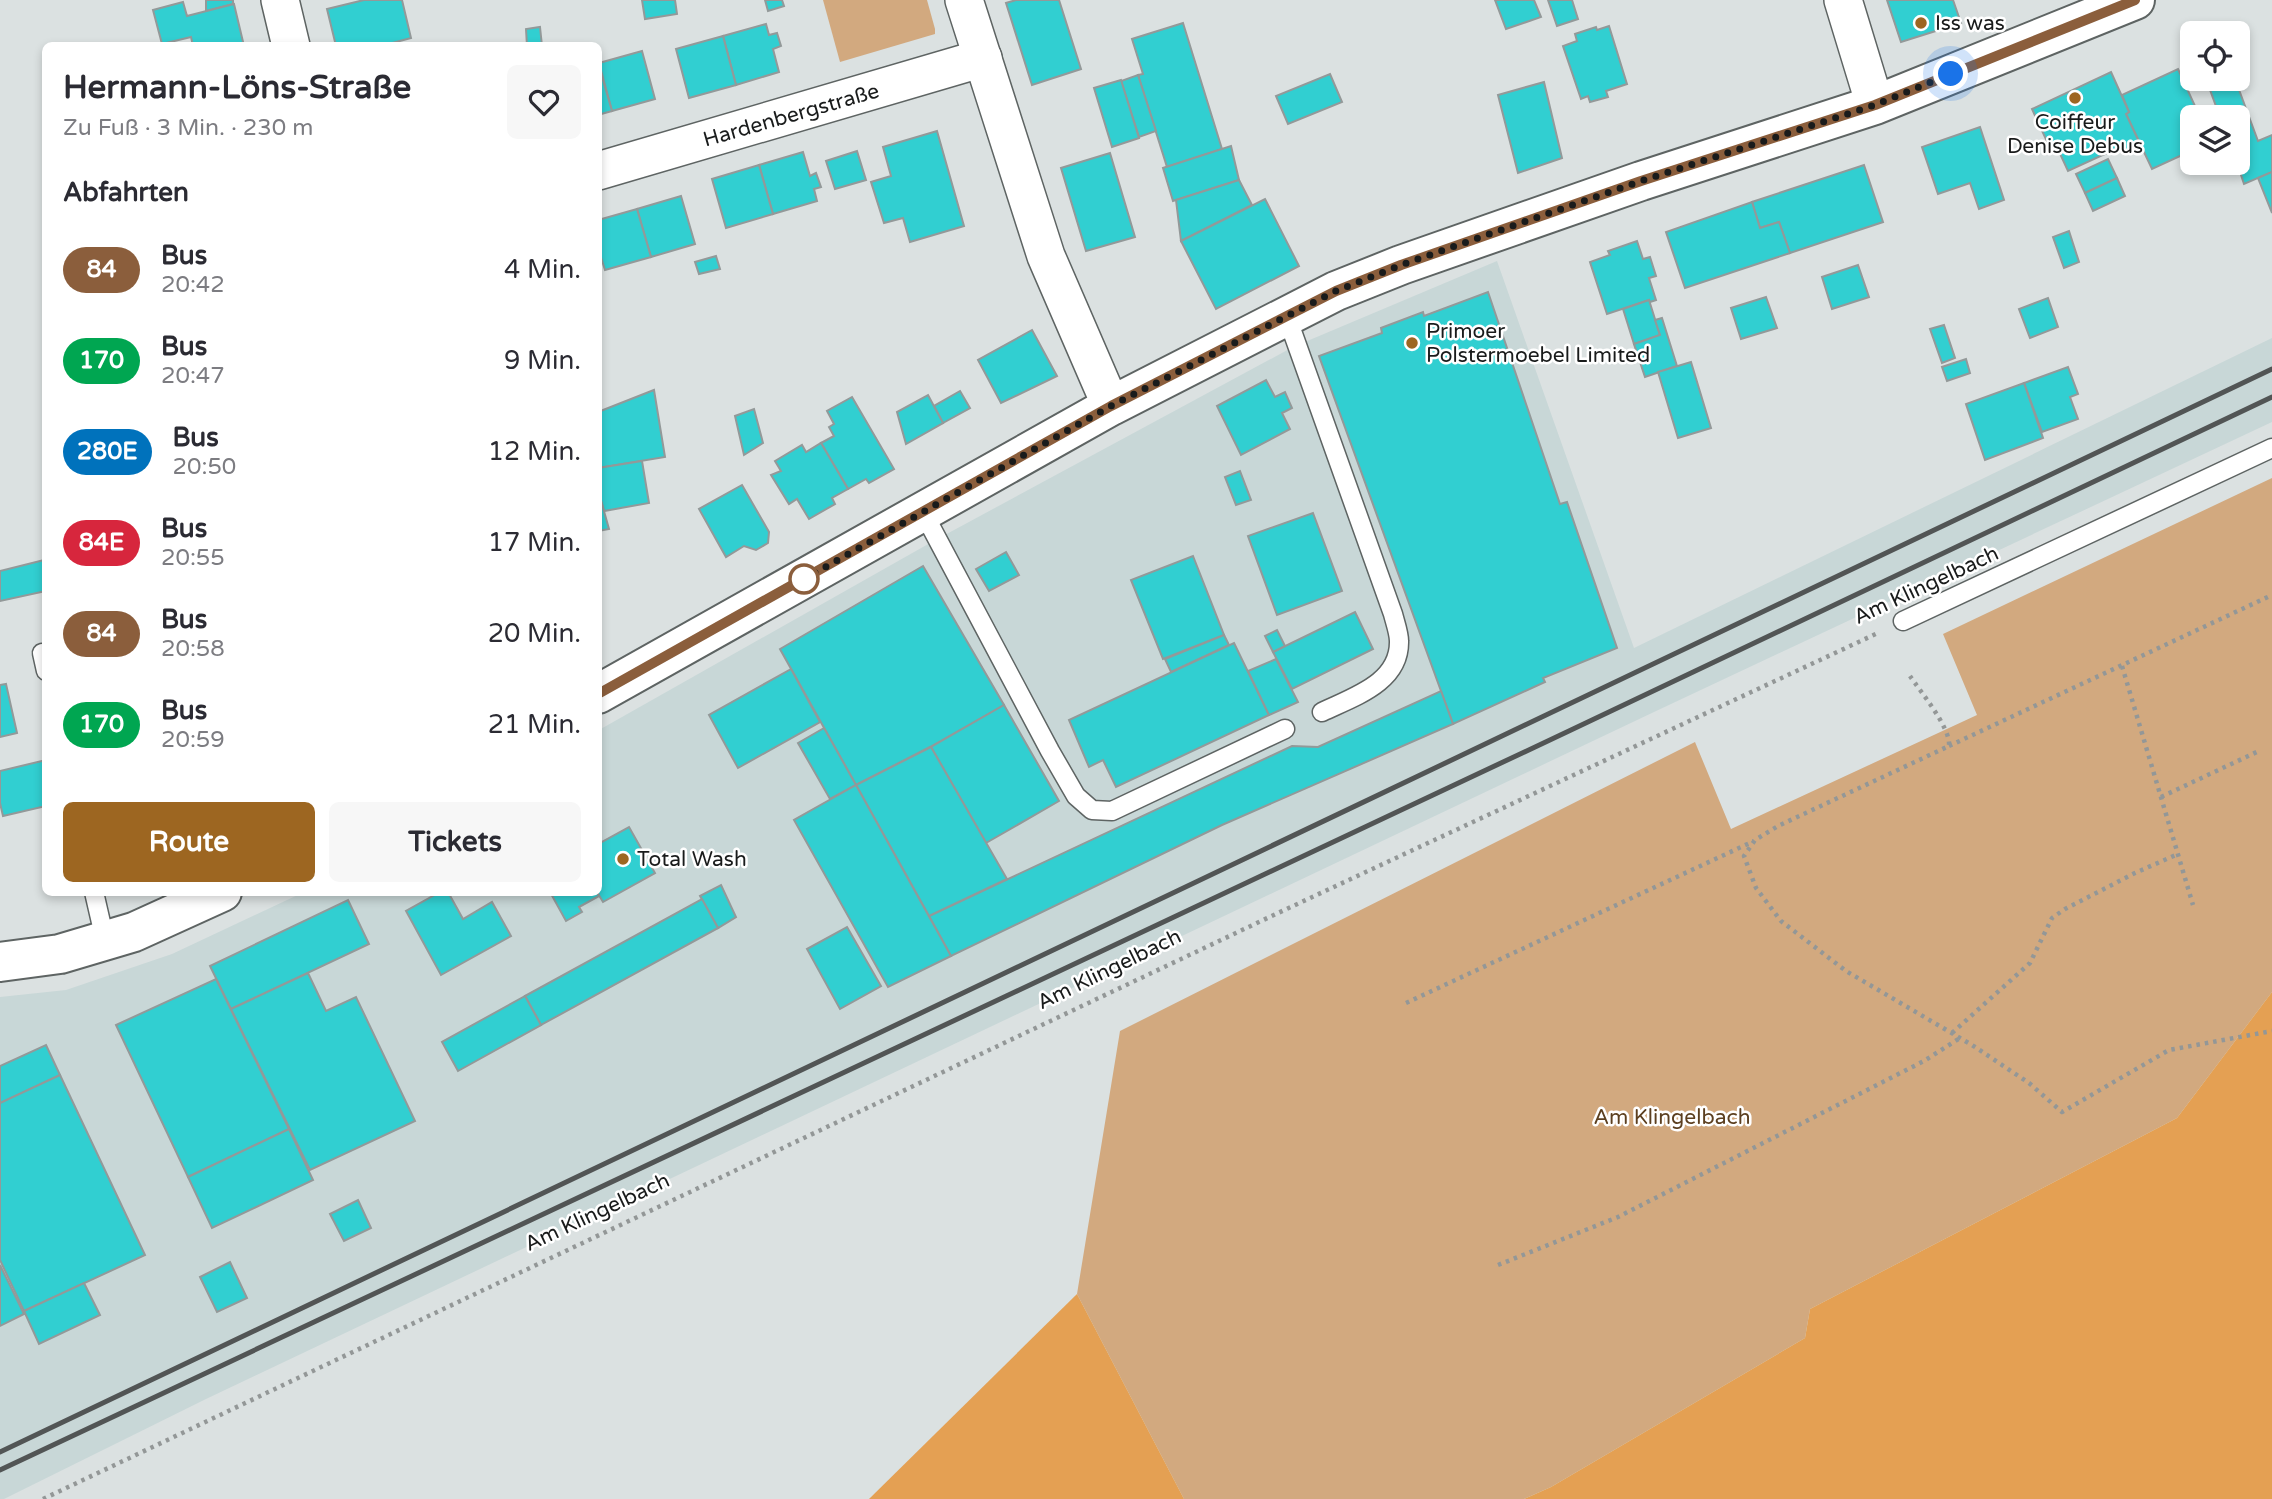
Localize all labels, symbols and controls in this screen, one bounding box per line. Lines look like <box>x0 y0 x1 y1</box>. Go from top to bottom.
place label: Iss was <box>1935 11 2005 36</box>
marker: Iss was <box>1913 15 1929 31</box>
map controls <box>2180 21 2250 175</box>
button: locate <box>2180 21 2250 91</box>
your location <box>1933 56 1968 91</box>
button: heart <box>507 65 581 139</box>
text: Hermann-Löns-Straße <box>63 68 411 107</box>
street label: Hardenbergstraße <box>700 78 882 153</box>
marker: Coiffeur Denise Debus <box>2067 90 2083 106</box>
button: layers <box>2180 105 2250 175</box>
place label: Coiffeur Denise Debus <box>2007 110 2143 159</box>
text: Zu Fuß · 3 Min. · 230 m <box>63 114 313 142</box>
text: Abfahrten <box>63 177 189 208</box>
text: Bus <box>161 240 207 271</box>
text: 4 Min. <box>504 254 581 285</box>
text: 84 <box>86 255 117 284</box>
text: 20:42 <box>161 271 225 299</box>
place label: Primoer Polstermoebel Limited <box>1426 319 1650 368</box>
text: Bus <box>161 331 207 362</box>
marker: Primoer Polstermoebel Limited <box>1404 335 1420 351</box>
text: 9 Min. <box>504 345 581 376</box>
text: 170 <box>79 346 124 375</box>
text: 20:47 <box>161 362 225 390</box>
text: Bus <box>173 422 219 453</box>
text: 12 Min. <box>488 436 581 467</box>
text: 280E <box>77 437 138 466</box>
text: 20:50 <box>173 453 236 481</box>
text: Bus <box>161 513 207 544</box>
text: 17 Min. <box>488 527 581 558</box>
text: 84E <box>79 528 124 557</box>
street label: Am Klingelbach <box>1850 541 2003 630</box>
text: 20:55 <box>161 544 225 572</box>
unlabelled marker <box>789 564 819 594</box>
text: Bus <box>161 604 207 635</box>
text: 20 Min. <box>488 618 581 649</box>
text: 84 <box>86 619 117 648</box>
text: 20:58 <box>161 635 225 663</box>
text: Bus <box>161 695 207 726</box>
text: 21 Min. <box>488 709 581 740</box>
text: 170 <box>79 710 124 739</box>
text: 20:59 <box>161 726 225 754</box>
button: Route <box>63 802 315 882</box>
button: Tickets <box>329 802 581 882</box>
place label: Total Wash <box>637 847 747 872</box>
marker: Total Wash <box>615 851 631 867</box>
street label: Am Klingelbach <box>1033 924 1185 1015</box>
park label: Am Klingelbach <box>1594 1105 1751 1130</box>
street label: Am Klingelbach <box>521 1168 674 1257</box>

